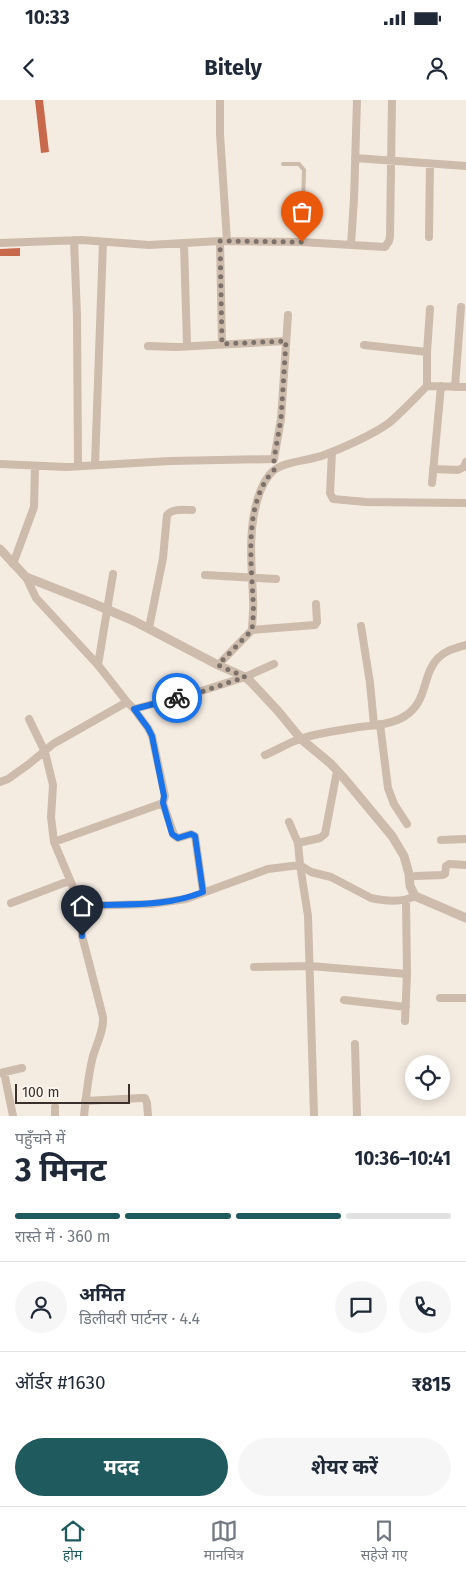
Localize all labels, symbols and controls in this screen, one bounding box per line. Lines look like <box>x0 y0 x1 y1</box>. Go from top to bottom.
text: 10:33 <box>25 6 70 29</box>
icon: back <box>15 54 43 82</box>
text: Bitely <box>204 54 262 81</box>
icon: person <box>423 54 451 82</box>
pin <box>281 191 323 242</box>
icon: bag <box>288 198 316 226</box>
courier <box>152 673 202 723</box>
icon: bike <box>163 684 191 712</box>
pin <box>61 885 103 936</box>
icon: home <box>68 892 96 920</box>
map controls <box>405 1055 450 1100</box>
button: locate <box>405 1055 450 1100</box>
scale bar <box>15 1081 130 1104</box>
text: 100 m <box>22 1084 59 1101</box>
text: पहुँचने में <box>15 1129 65 1148</box>
text: 10:36–10:41 <box>354 1147 451 1170</box>
text: 3 मिनट <box>15 1151 106 1189</box>
text: रास्ते में · 360 m <box>15 1227 111 1246</box>
button: person <box>15 1281 67 1333</box>
button: chat <box>335 1281 387 1333</box>
button: phone <box>399 1281 451 1333</box>
text: अमित <box>79 1283 125 1306</box>
text: डिलीवरी पार्टनर · 4.4 <box>79 1309 200 1328</box>
text: ऑर्डर #1630 <box>15 1371 106 1394</box>
text: ₹815 <box>411 1373 451 1396</box>
button: मदद <box>15 1438 228 1496</box>
button: शेयर करें <box>238 1438 451 1496</box>
tab: होम <box>59 1517 87 1566</box>
tab: मानचित्र <box>204 1517 244 1566</box>
tab: सहेजे गए <box>361 1517 407 1566</box>

